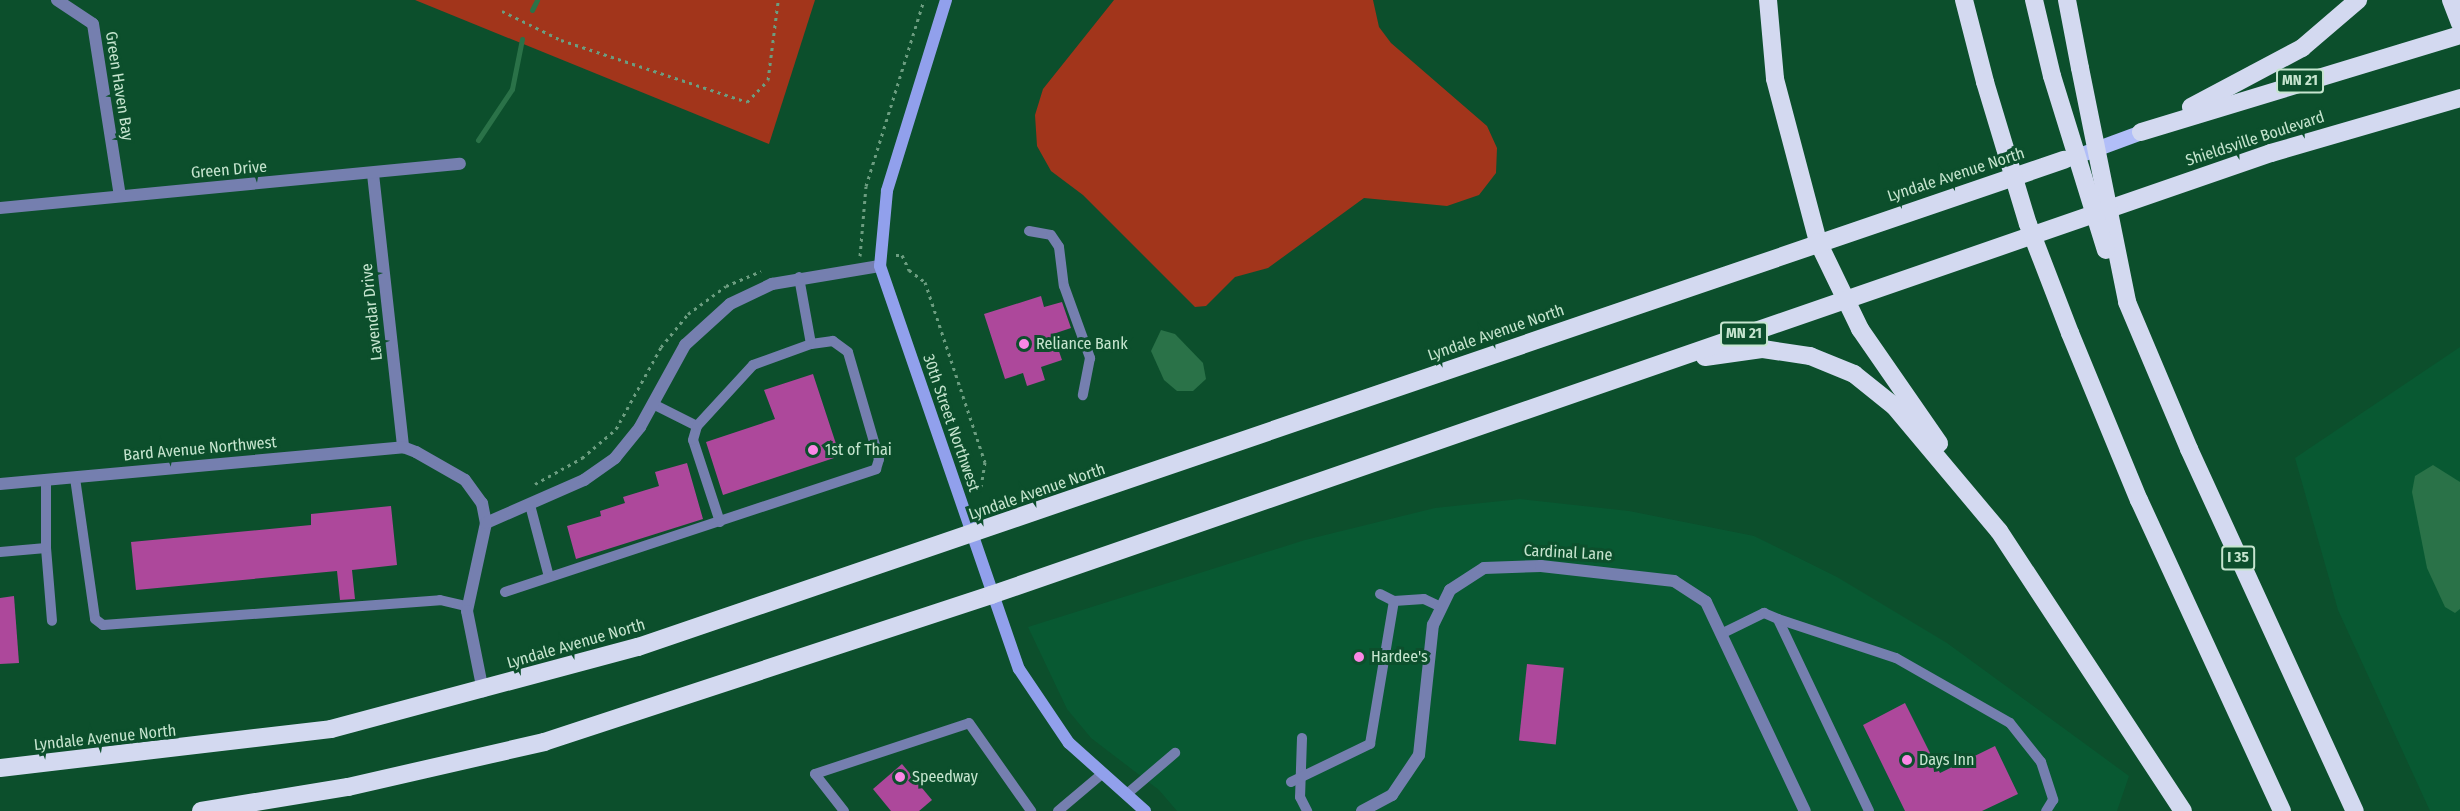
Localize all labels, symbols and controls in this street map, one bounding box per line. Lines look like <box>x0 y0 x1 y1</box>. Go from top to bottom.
street label: Green Haven Bay <box>101 30 137 142</box>
road number: MN 21 <box>2276 69 2324 93</box>
street label: Shieldsville Boulevard <box>2183 107 2327 171</box>
street label: Lyndale Avenue North <box>1885 144 2027 206</box>
street label: Green Drive <box>190 157 268 183</box>
street label: Lavendar Drive <box>357 262 387 362</box>
street label: Lyndale Avenue North <box>1425 301 1567 365</box>
road number: MN 21 <box>1720 322 1768 346</box>
place label: Reliance Bank <box>1036 334 1128 354</box>
marker: Reliance Bank <box>1017 337 1031 351</box>
street label: 30th Street Northwest <box>918 352 984 494</box>
street label: Bard Avenue Northwest <box>123 433 277 465</box>
place label: 1st of Thai <box>825 440 892 460</box>
marker: 1st of Thai <box>806 443 820 457</box>
street label: Lyndale Avenue North <box>966 460 1108 524</box>
street label: Cardinal Lane <box>1523 541 1613 565</box>
road number: I 35 <box>2220 546 2256 570</box>
street label: Lyndale Avenue North <box>505 615 647 673</box>
place label: Hardee's <box>1371 647 1428 667</box>
marker: Hardee's <box>1352 650 1366 664</box>
street label: Lyndale Avenue North <box>33 721 177 755</box>
place label: Days Inn <box>1919 750 1974 770</box>
marker: Days Inn <box>1900 753 1914 767</box>
place label: Speedway <box>912 767 978 787</box>
marker: Speedway <box>893 770 907 784</box>

